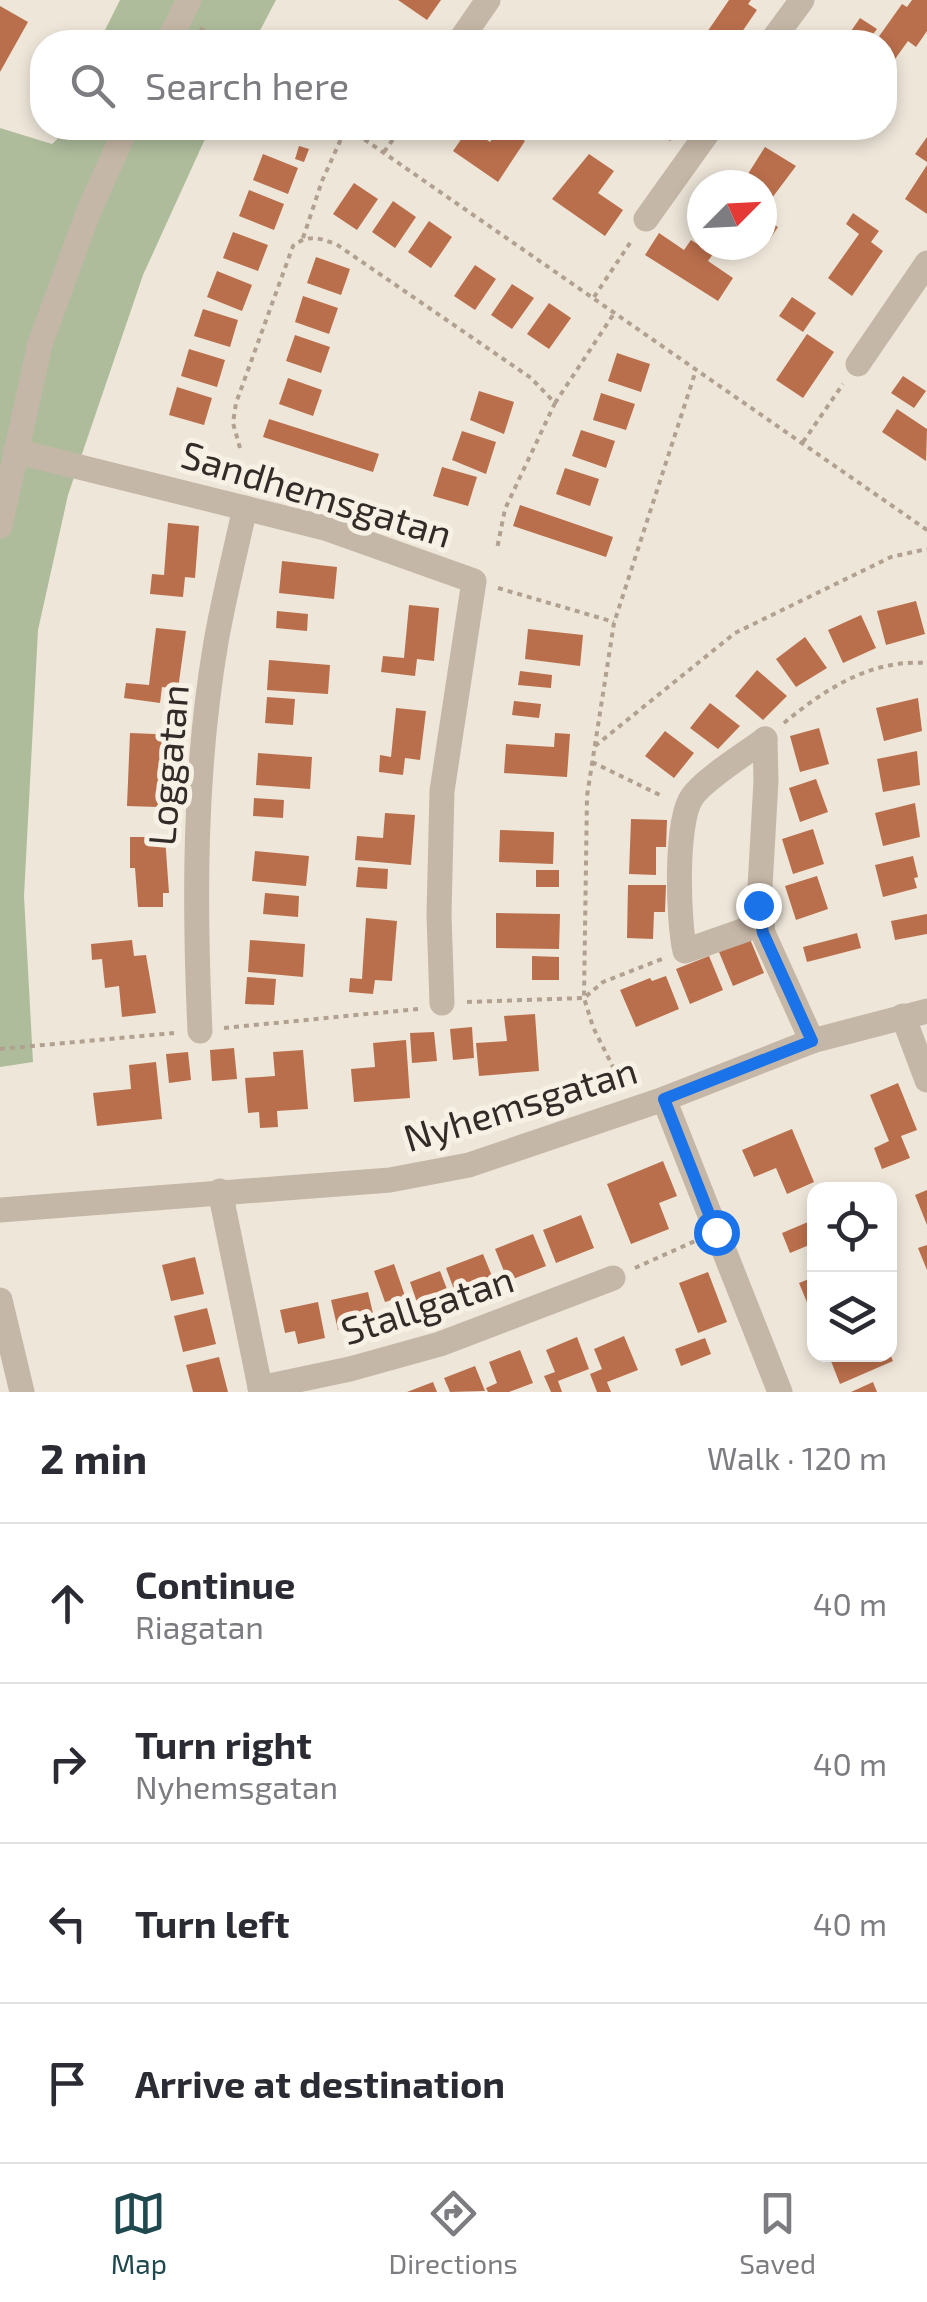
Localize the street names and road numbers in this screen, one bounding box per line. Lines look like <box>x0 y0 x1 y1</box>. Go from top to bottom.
street label: Sandhemsgatan <box>176 430 458 556</box>
street label: Loggatan <box>137 683 197 847</box>
street label: Nyhemsgatan <box>398 1046 642 1160</box>
street label: Stallgatan <box>335 1255 519 1353</box>

